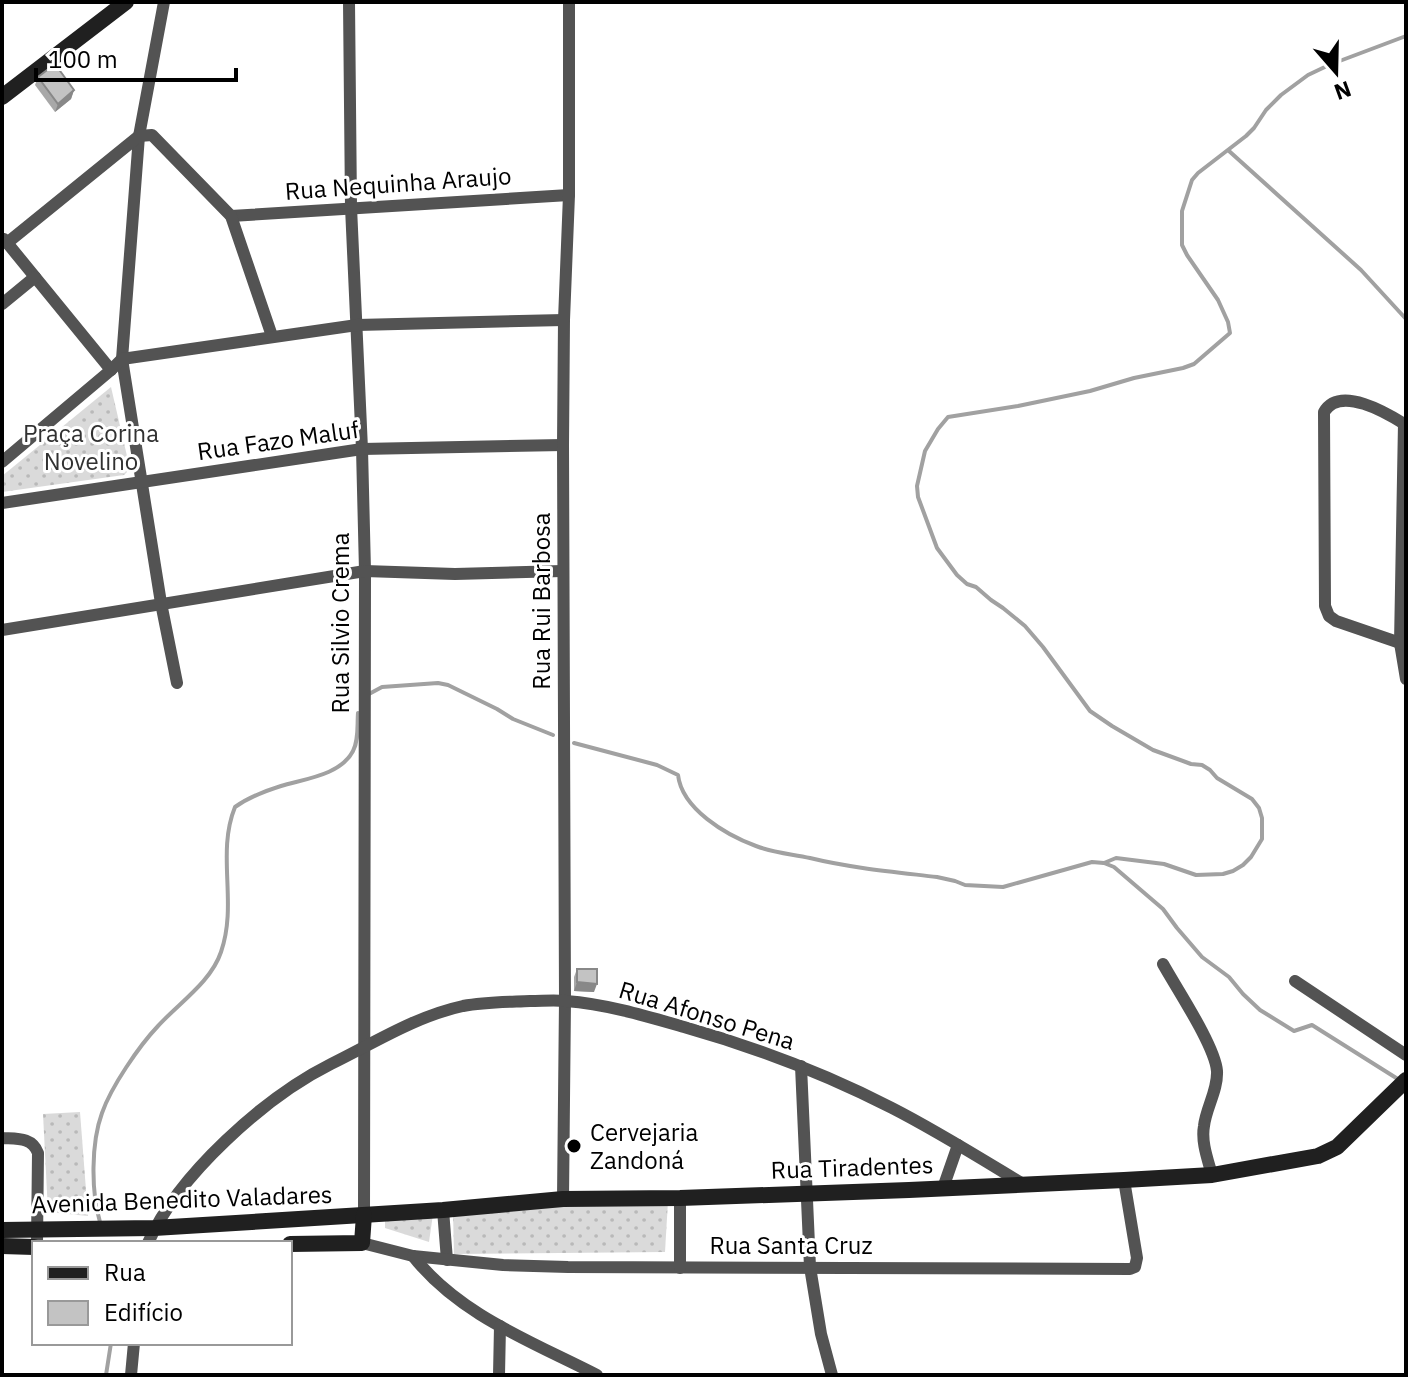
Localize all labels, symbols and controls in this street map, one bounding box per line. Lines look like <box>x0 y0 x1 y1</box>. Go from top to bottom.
scale bar <box>36 32 236 82</box>
north arrow <box>1296 32 1376 112</box>
text: 100 m <box>48 43 118 75</box>
text: N <box>1331 75 1355 108</box>
street label: Rua Nequinha Araujo <box>284 159 512 207</box>
street label: Rua Fazo Maluf <box>195 413 361 467</box>
park label: Praça Corina Novelino <box>23 417 159 477</box>
street label: Rua Rui Barbosa <box>525 512 557 690</box>
street label: Rua Silvio Crema <box>324 532 356 714</box>
street label: Rua Afonso Pena <box>615 973 799 1057</box>
place label: Cervejaria Zandoná <box>590 1116 699 1176</box>
marker: Cervejaria Zandoná <box>565 1137 583 1155</box>
street label: Rua Tiradentes <box>770 1148 934 1186</box>
street label: Avenida Benedito Valadares <box>31 1178 333 1220</box>
street label: Rua Santa Cruz <box>709 1229 873 1261</box>
legend <box>32 1241 292 1345</box>
text: Rua <box>104 1256 146 1288</box>
text: Edifício <box>104 1296 183 1328</box>

